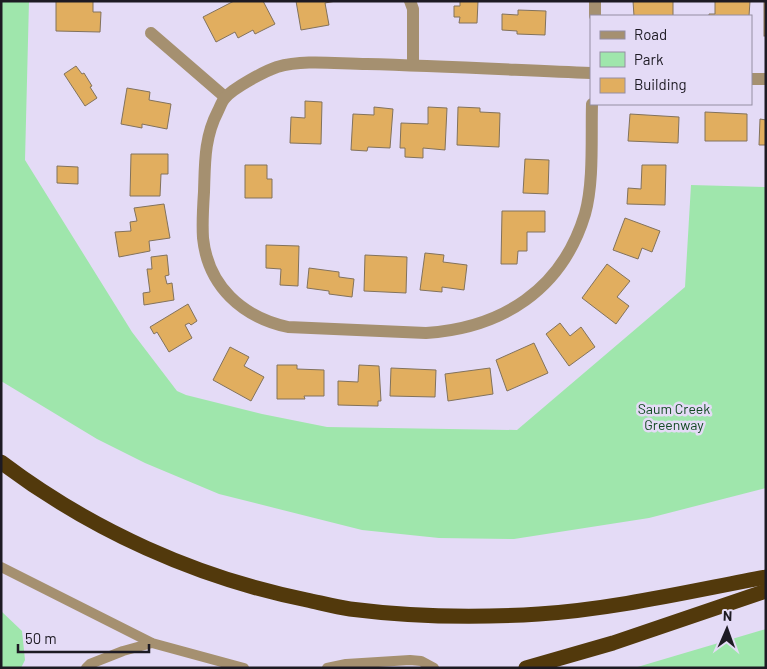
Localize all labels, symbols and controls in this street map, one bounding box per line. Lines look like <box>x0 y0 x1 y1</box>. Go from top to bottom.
legend <box>590 15 752 105</box>
text: Road <box>634 25 667 43</box>
text: Park <box>634 50 664 68</box>
text: Building <box>634 75 687 93</box>
park label: Saum Creek Greenway <box>638 400 710 433</box>
north arrow <box>702 604 752 654</box>
text: N <box>723 607 732 624</box>
scale bar <box>18 622 149 654</box>
text: 50 m <box>25 629 57 647</box>

